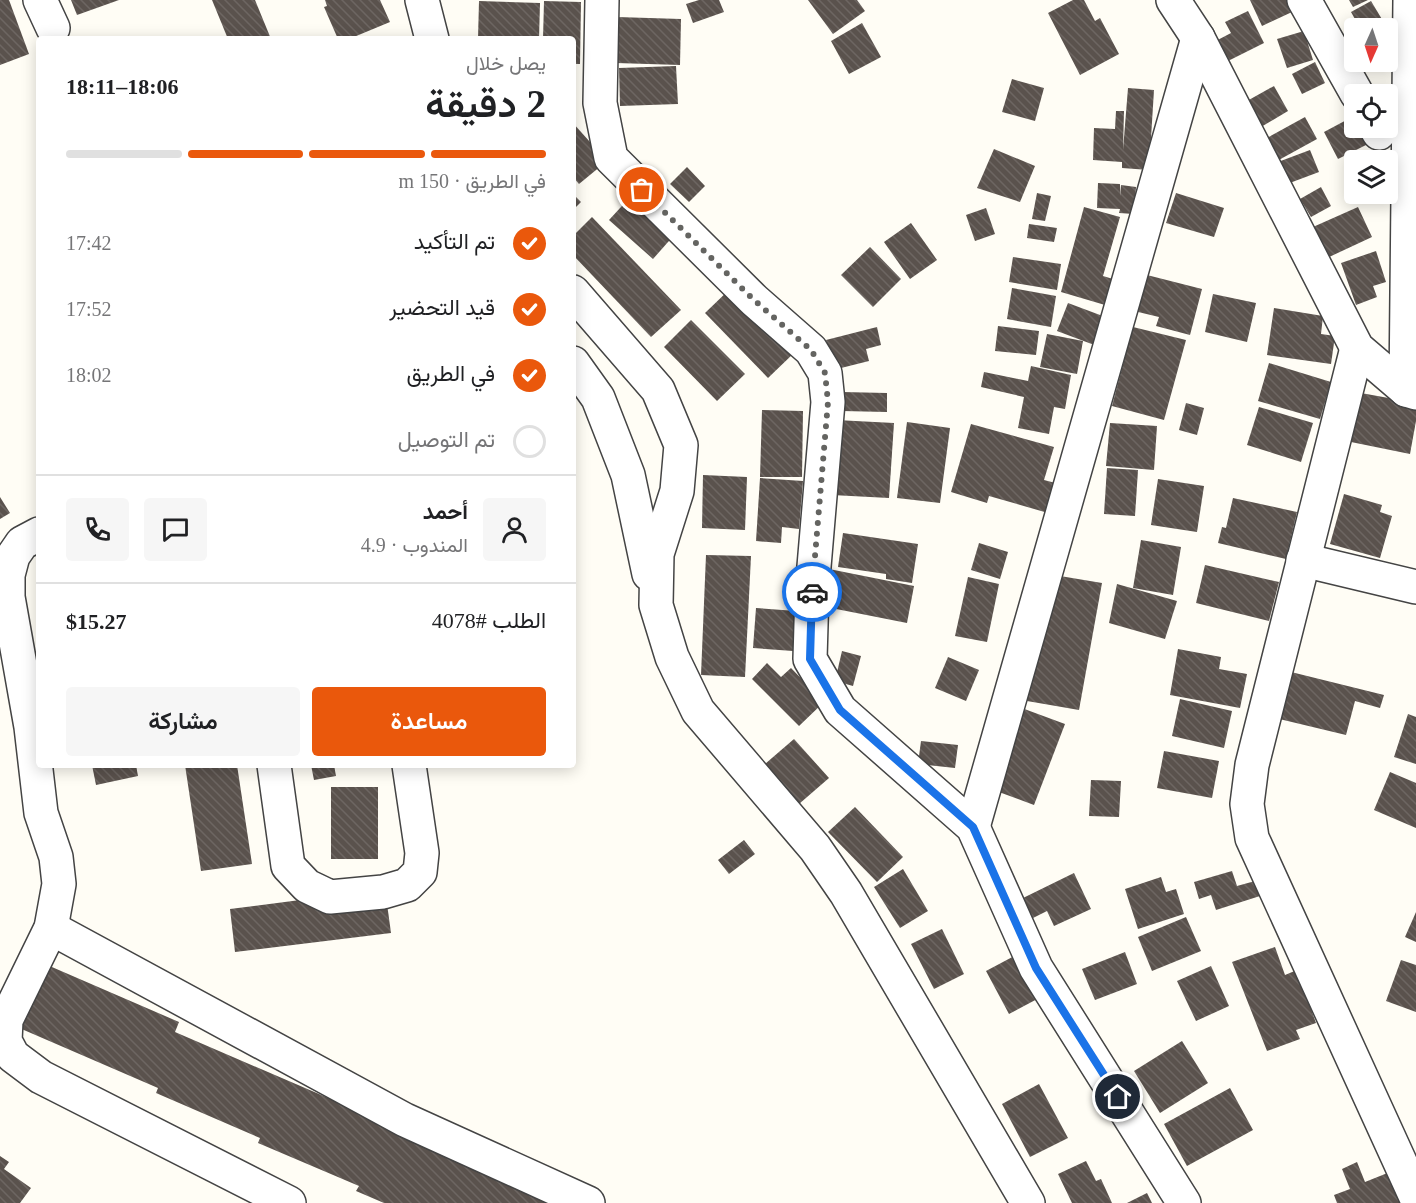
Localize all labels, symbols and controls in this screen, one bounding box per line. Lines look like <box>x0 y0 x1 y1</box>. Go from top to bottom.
north arrow <box>1344 18 1398 72</box>
map controls <box>1344 18 1398 204</box>
text: يصل خلال <box>466 52 546 74</box>
text: 18:06–18:11 <box>66 74 178 99</box>
text: 2 دقيقة <box>425 82 546 125</box>
button: locate <box>1344 84 1398 138</box>
button: layers <box>1344 150 1398 204</box>
pin <box>616 164 667 215</box>
text: في الطريق · 150 m <box>398 170 546 192</box>
icon: bag <box>625 173 658 206</box>
icon: check <box>513 227 546 260</box>
text: تم التأكيد <box>414 229 495 254</box>
text: 17:42 <box>66 232 112 254</box>
icon: check <box>513 293 546 326</box>
text: قيد التحضير <box>389 295 495 320</box>
text: 17:52 <box>66 298 112 320</box>
icon: check <box>513 359 546 392</box>
text: في الطريق <box>407 361 495 386</box>
text: 18:02 <box>66 364 112 386</box>
text: تم التوصيل <box>398 427 495 452</box>
button: phone <box>66 498 129 561</box>
button: chat <box>144 498 207 561</box>
button: person <box>483 498 546 561</box>
text: أحمد <box>423 499 468 524</box>
text: المندوب · 4.9 <box>361 534 468 556</box>
courier <box>782 562 842 622</box>
icon: car <box>796 576 829 609</box>
text: الطلب #4078 <box>432 608 546 633</box>
text: $15.27 <box>66 609 127 634</box>
button: مشاركة <box>66 687 300 756</box>
button: مساعدة <box>312 687 546 756</box>
pin <box>1092 1071 1143 1122</box>
icon: home <box>1101 1080 1134 1113</box>

